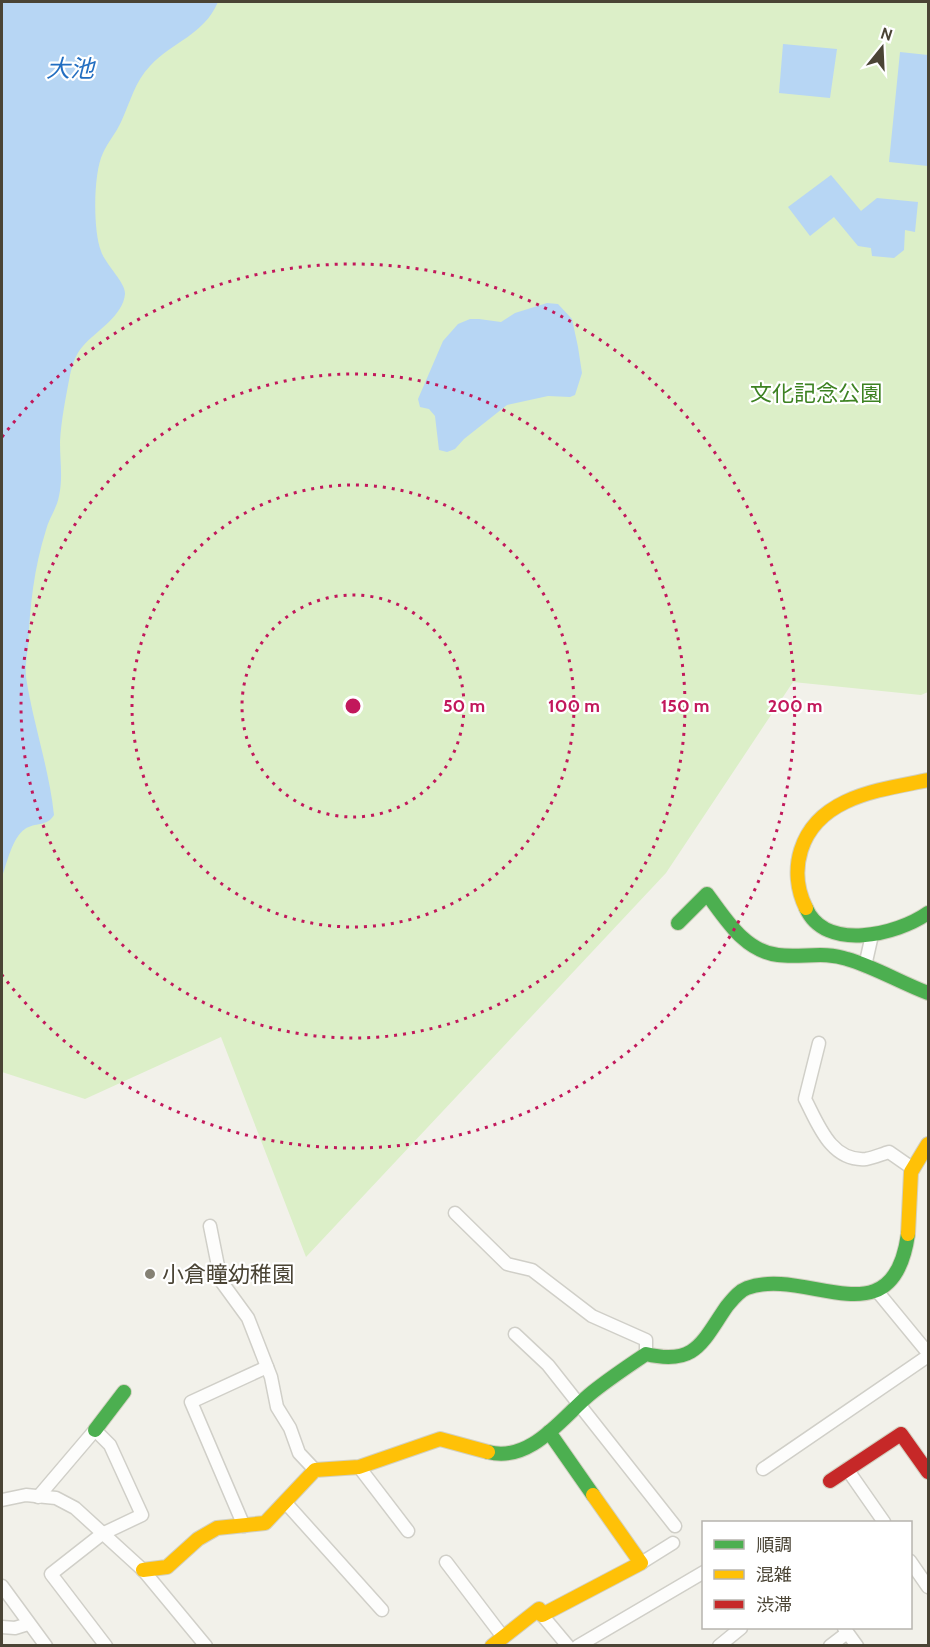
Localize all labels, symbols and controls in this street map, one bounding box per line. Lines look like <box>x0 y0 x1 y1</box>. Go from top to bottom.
north arrow <box>852 18 912 78</box>
text: N <box>878 23 895 45</box>
water label: 大池 <box>46 54 96 83</box>
park label: 文化記念公園 <box>750 380 882 407</box>
text: 50 m <box>443 695 485 717</box>
text: 100 m <box>548 695 600 717</box>
text: 150 m <box>661 695 709 717</box>
text: 200 m <box>768 695 822 717</box>
centre of rings <box>343 696 363 716</box>
place label: 小倉瞳幼稚園 <box>162 1261 294 1288</box>
marker: 小倉瞳幼稚園 <box>143 1267 157 1281</box>
legend <box>702 1521 912 1629</box>
text: 順調 <box>756 1534 792 1556</box>
text: 混雑 <box>756 1564 792 1586</box>
text: 渋滞 <box>756 1594 792 1616</box>

